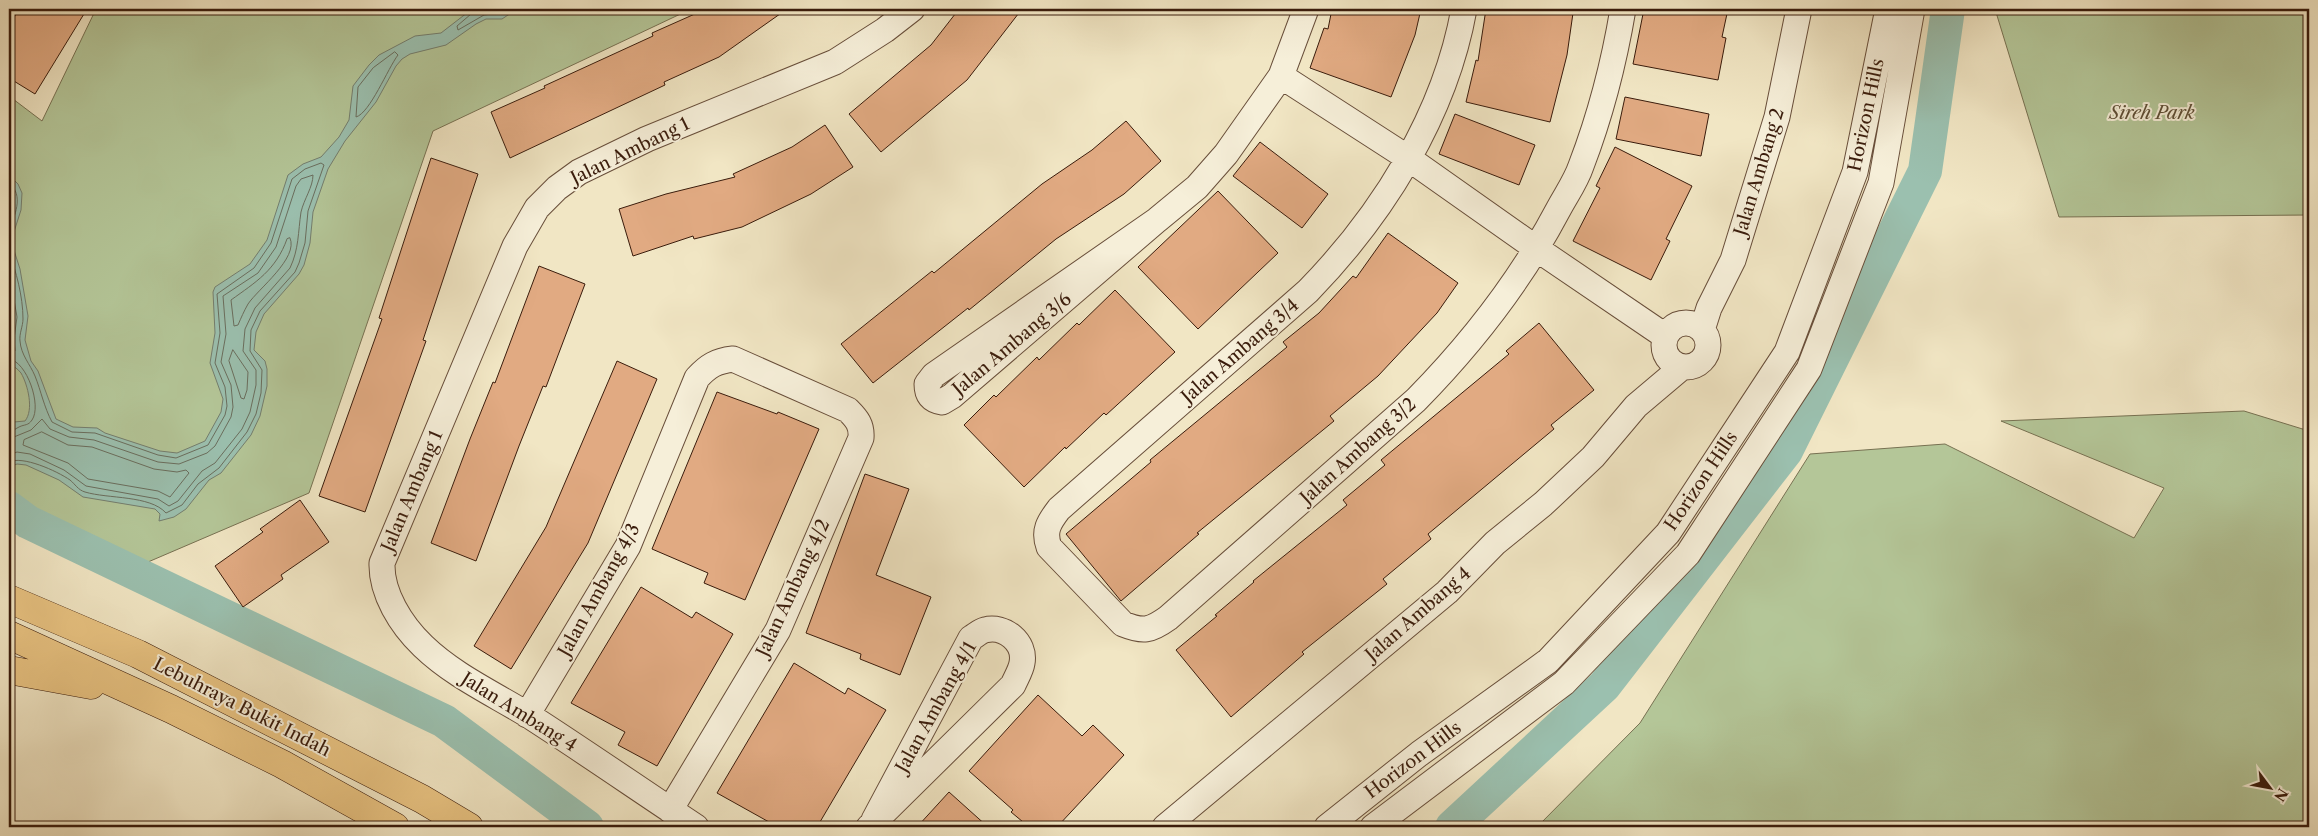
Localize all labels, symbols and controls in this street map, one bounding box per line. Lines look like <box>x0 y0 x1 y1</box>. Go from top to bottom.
street label: Horizon Hills <box>1843 57 1889 173</box>
park label: Sireh Park <box>2108 102 2195 124</box>
street label: Jalan Ambang 2 <box>1728 106 1789 241</box>
street label: Jalan Ambang 1 <box>564 113 693 191</box>
street label: Jalan Ambang 3/6 <box>946 288 1076 402</box>
street label: Jalan Ambang 3/4 <box>1175 294 1303 410</box>
street label: Jalan Ambang 3/2 <box>1293 393 1420 511</box>
street label: Jalan Ambang 1 <box>375 427 448 558</box>
street label: Horizon Hills <box>1660 427 1742 535</box>
street label: Jalan Ambang 4/2 <box>750 516 834 663</box>
street label: Jalan Ambang 4/3 <box>552 520 645 663</box>
street label: Jalan Ambang 4 <box>1359 562 1475 668</box>
street label: Jalan Ambang 4/1 <box>889 637 981 779</box>
street label: Lebuhraya Bukit Indah <box>150 653 334 761</box>
street label: Jalan Ambang 4 <box>455 666 581 756</box>
street label: Horizon Hills <box>1360 717 1466 803</box>
north arrow <box>2246 764 2296 814</box>
text: N <box>2270 785 2292 805</box>

